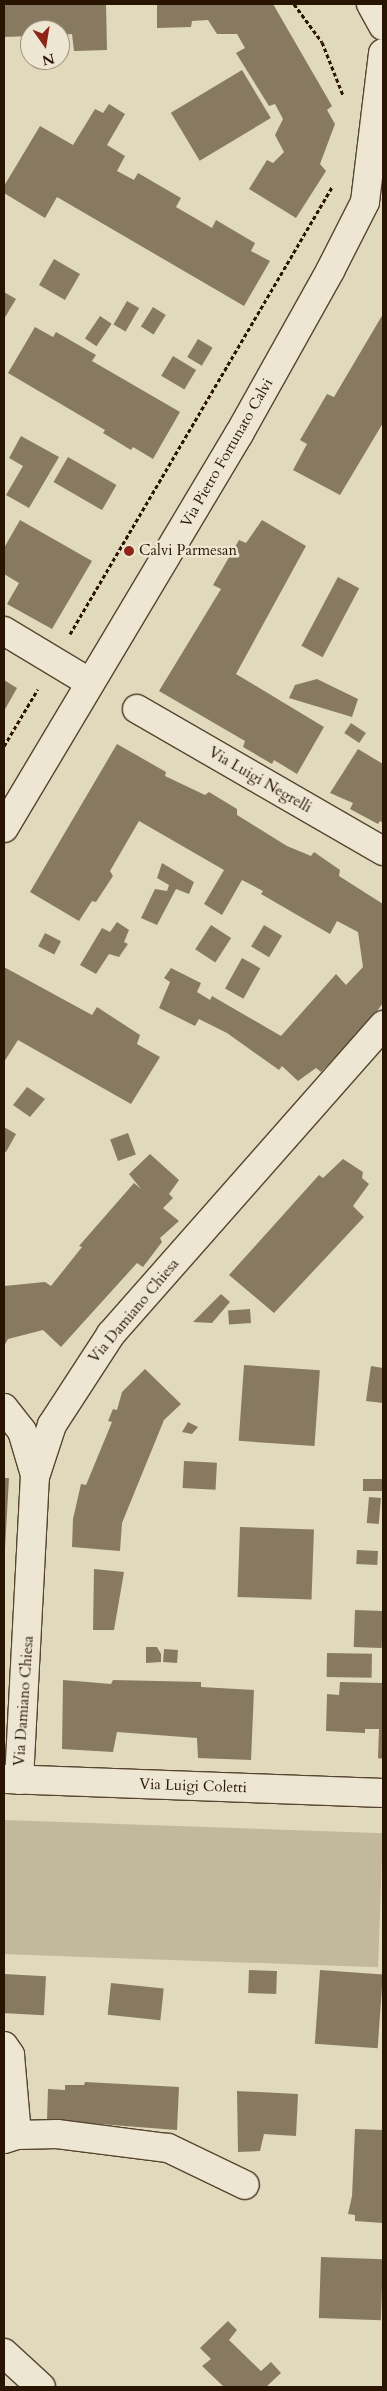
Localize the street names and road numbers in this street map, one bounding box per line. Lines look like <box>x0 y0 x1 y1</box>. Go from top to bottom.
street label: Via Pietro Fortunato Calvi <box>177 376 277 530</box>
street label: Via Luigi Negrelli <box>205 743 315 817</box>
street label: Via Damiano Chiesa <box>85 1255 183 1367</box>
street label: Via Damiano Chiesa <box>10 1635 38 1767</box>
street label: Via Luigi Coletti <box>139 1775 247 1797</box>

